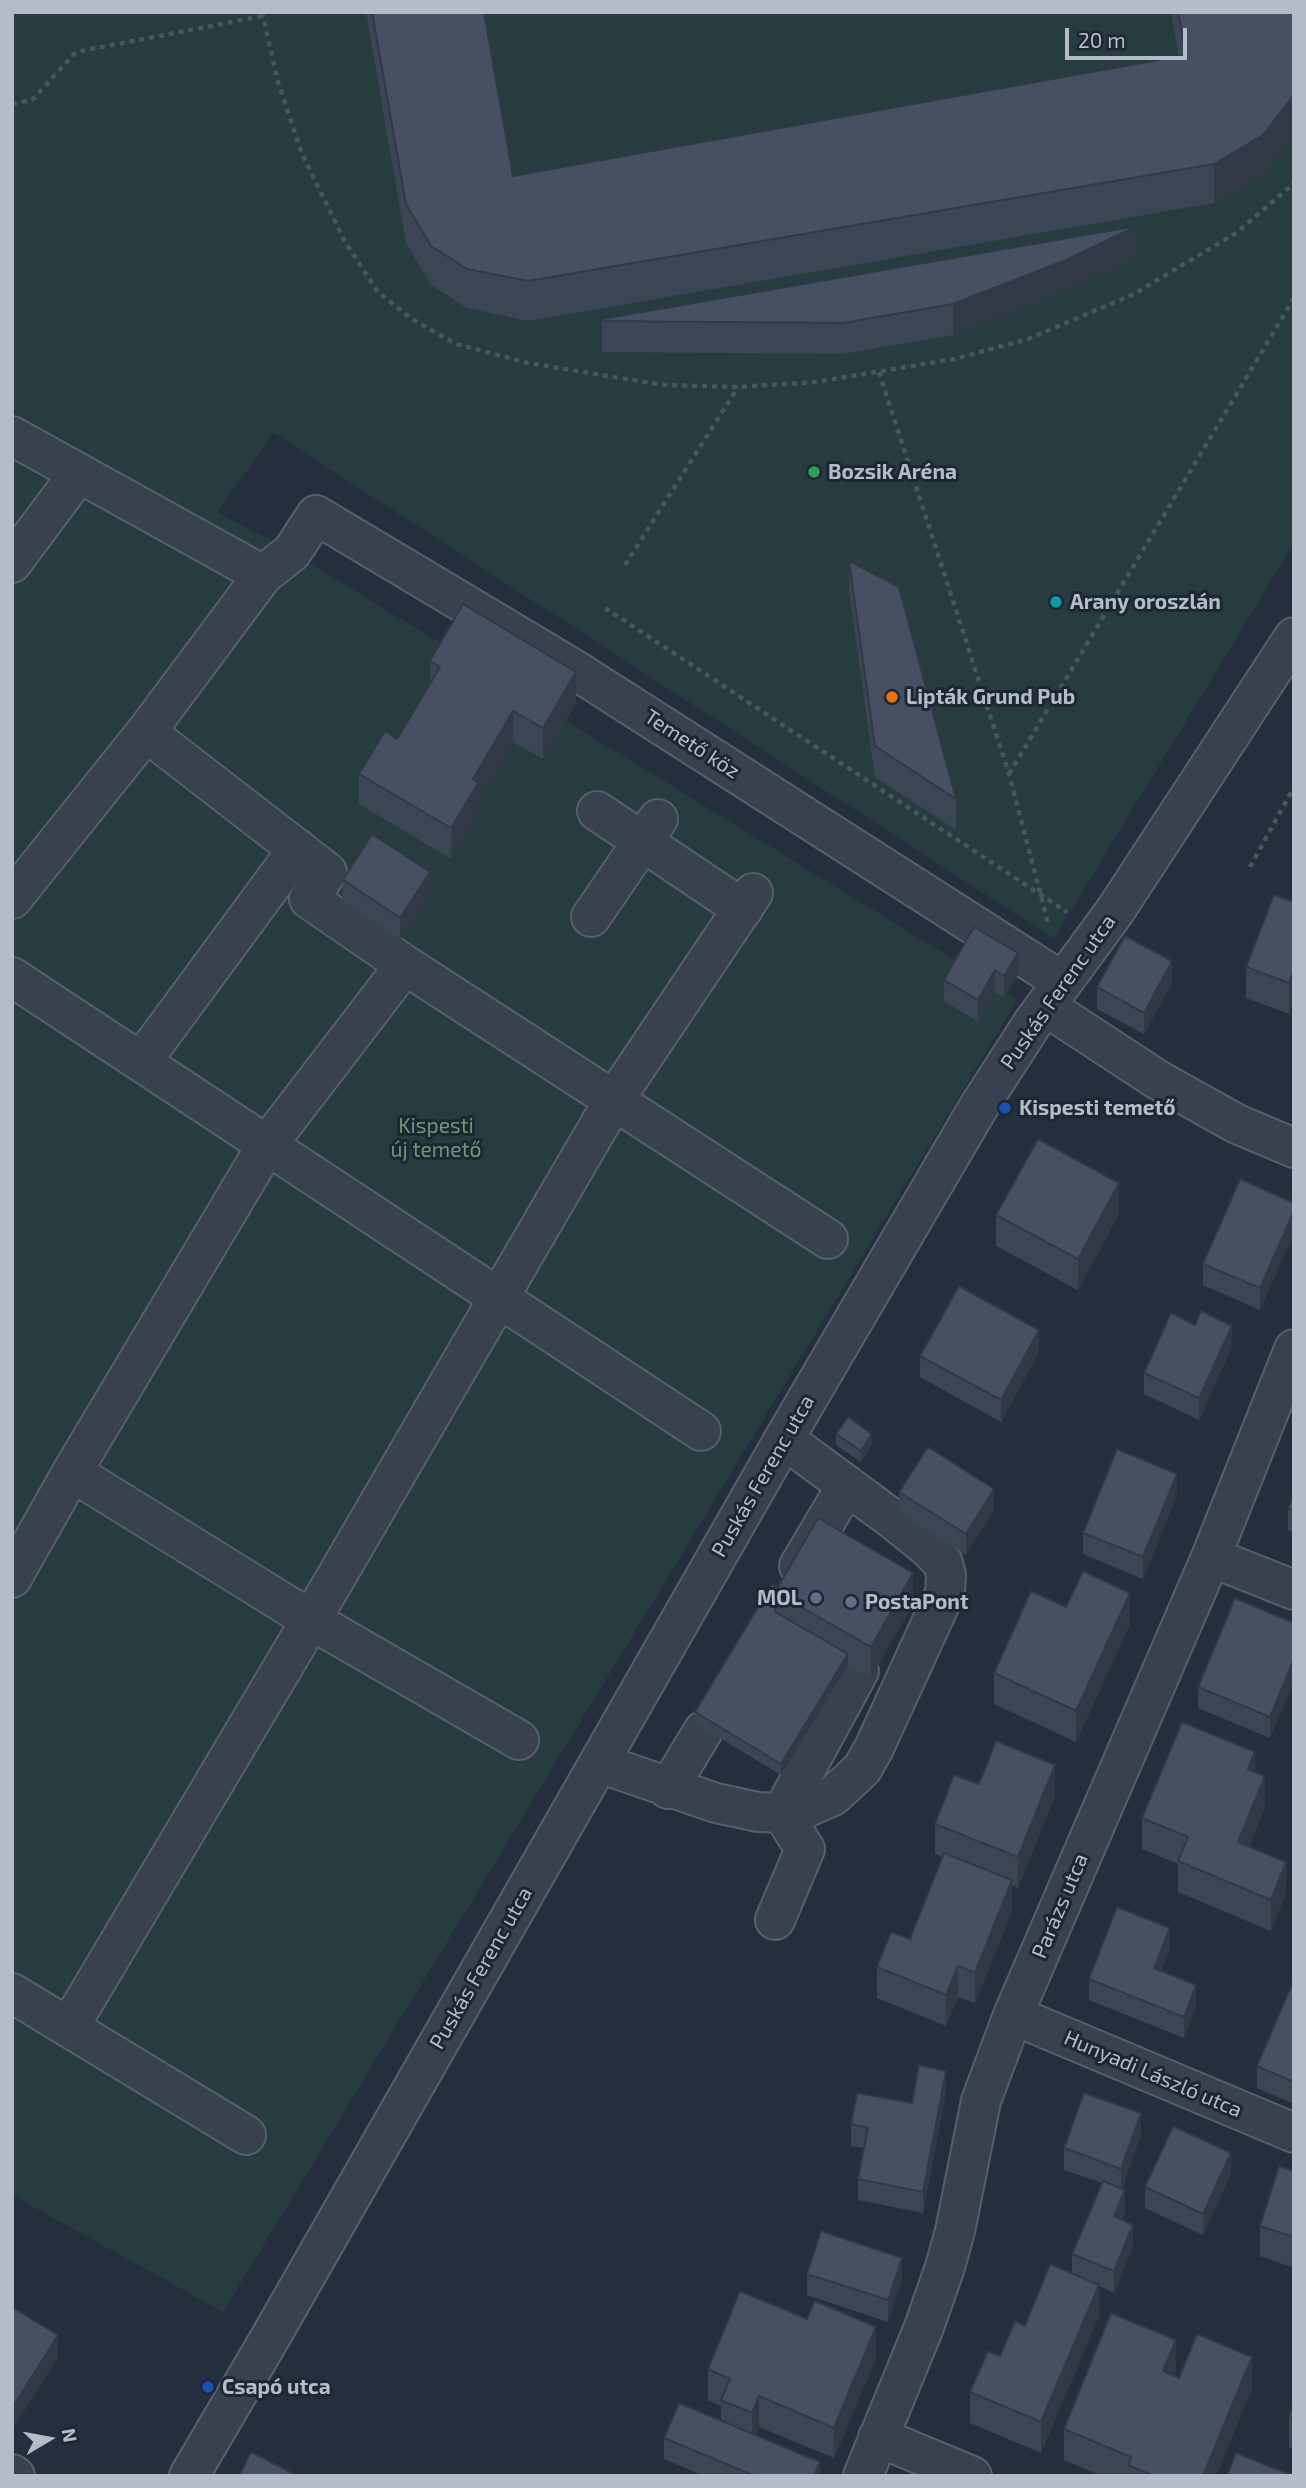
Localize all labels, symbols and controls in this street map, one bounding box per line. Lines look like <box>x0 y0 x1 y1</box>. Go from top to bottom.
scale bar <box>1068 14 1190 58</box>
text: 20 m <box>1078 27 1126 52</box>
place label: Bozsik Aréna <box>828 459 957 485</box>
marker: Bozsik Aréna <box>806 464 822 480</box>
place label: Arany oroszlán <box>1070 589 1221 615</box>
marker: Arany oroszlán <box>1048 594 1064 610</box>
place label: Lipták Grund Pub <box>906 684 1075 710</box>
marker: Lipták Grund Pub <box>884 689 900 705</box>
street label: Temető köz <box>640 704 744 784</box>
street label: Puskás Ferenc utca <box>995 910 1121 1074</box>
place label: Kispesti temető <box>1019 1095 1176 1121</box>
marker: Kispesti temető <box>997 1100 1013 1116</box>
park label: Kispesti új temető <box>391 1113 481 1163</box>
street label: Puskás Ferenc utca <box>706 1390 820 1562</box>
place label: MOL <box>757 1585 802 1611</box>
place label: PostaPont <box>865 1589 969 1615</box>
marker: MOL <box>808 1590 824 1606</box>
marker: PostaPont <box>843 1594 859 1610</box>
street label: Parázs utca <box>1027 1850 1093 1962</box>
street label: Puskás Ferenc utca <box>424 1882 538 2054</box>
street label: Hunyadi László utca <box>1060 2025 1246 2123</box>
place label: Csapó utca <box>222 2374 331 2400</box>
marker: Csapó utca <box>200 2379 216 2395</box>
north arrow <box>14 2404 84 2474</box>
text: N <box>58 2427 83 2444</box>

